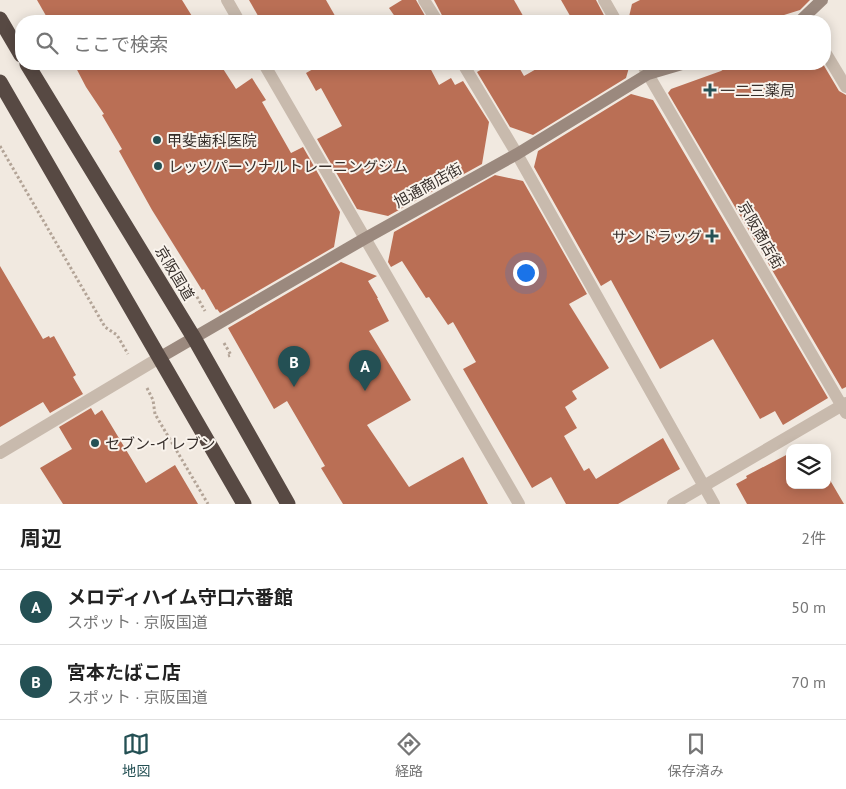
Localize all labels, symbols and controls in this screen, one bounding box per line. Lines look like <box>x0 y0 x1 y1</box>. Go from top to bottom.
search box <box>15 15 831 70</box>
icon: search <box>33 29 61 57</box>
text: ここで検索 <box>73 32 168 56</box>
place label: 一二三薬局 <box>720 81 795 100</box>
marker: 一二三薬局 <box>704 84 716 96</box>
place label: 甲斐歯科医院 <box>167 131 257 150</box>
marker: 甲斐歯科医院 <box>151 134 163 146</box>
place label: レッツパーソナルトレーニングジム <box>168 157 408 176</box>
street label: 旭通商店街 <box>391 159 465 211</box>
marker: レッツパーソナルトレーニングジム <box>152 160 164 172</box>
street label: 京阪商店街 <box>734 198 788 272</box>
place label: サンドラッグ <box>612 227 702 246</box>
marker: サンドラッグ <box>706 230 718 242</box>
street label: 京阪国道 <box>151 242 199 304</box>
your location <box>513 260 539 286</box>
pin: B <box>278 346 310 387</box>
pin: A <box>349 350 381 391</box>
place label: セブン-イレブン <box>105 434 215 453</box>
marker: セブン-イレブン <box>89 437 101 449</box>
map controls <box>786 444 831 489</box>
button: layers <box>786 444 831 489</box>
text: 周辺 <box>20 525 62 552</box>
text: 2件 <box>801 528 826 548</box>
text: メロディハイム守口六番館 <box>67 585 293 609</box>
text: A <box>31 597 41 617</box>
text: 50 m <box>791 597 826 617</box>
text: スポット · 京阪国道 <box>67 612 208 632</box>
text: 宮本たばこ店 <box>67 660 181 684</box>
text: B <box>31 672 41 692</box>
text: 70 m <box>791 672 826 692</box>
text: スポット · 京阪国道 <box>67 687 208 707</box>
tab: 地図 <box>122 730 150 780</box>
tab: 経路 <box>395 730 423 780</box>
tab: 保存済み <box>668 730 724 780</box>

